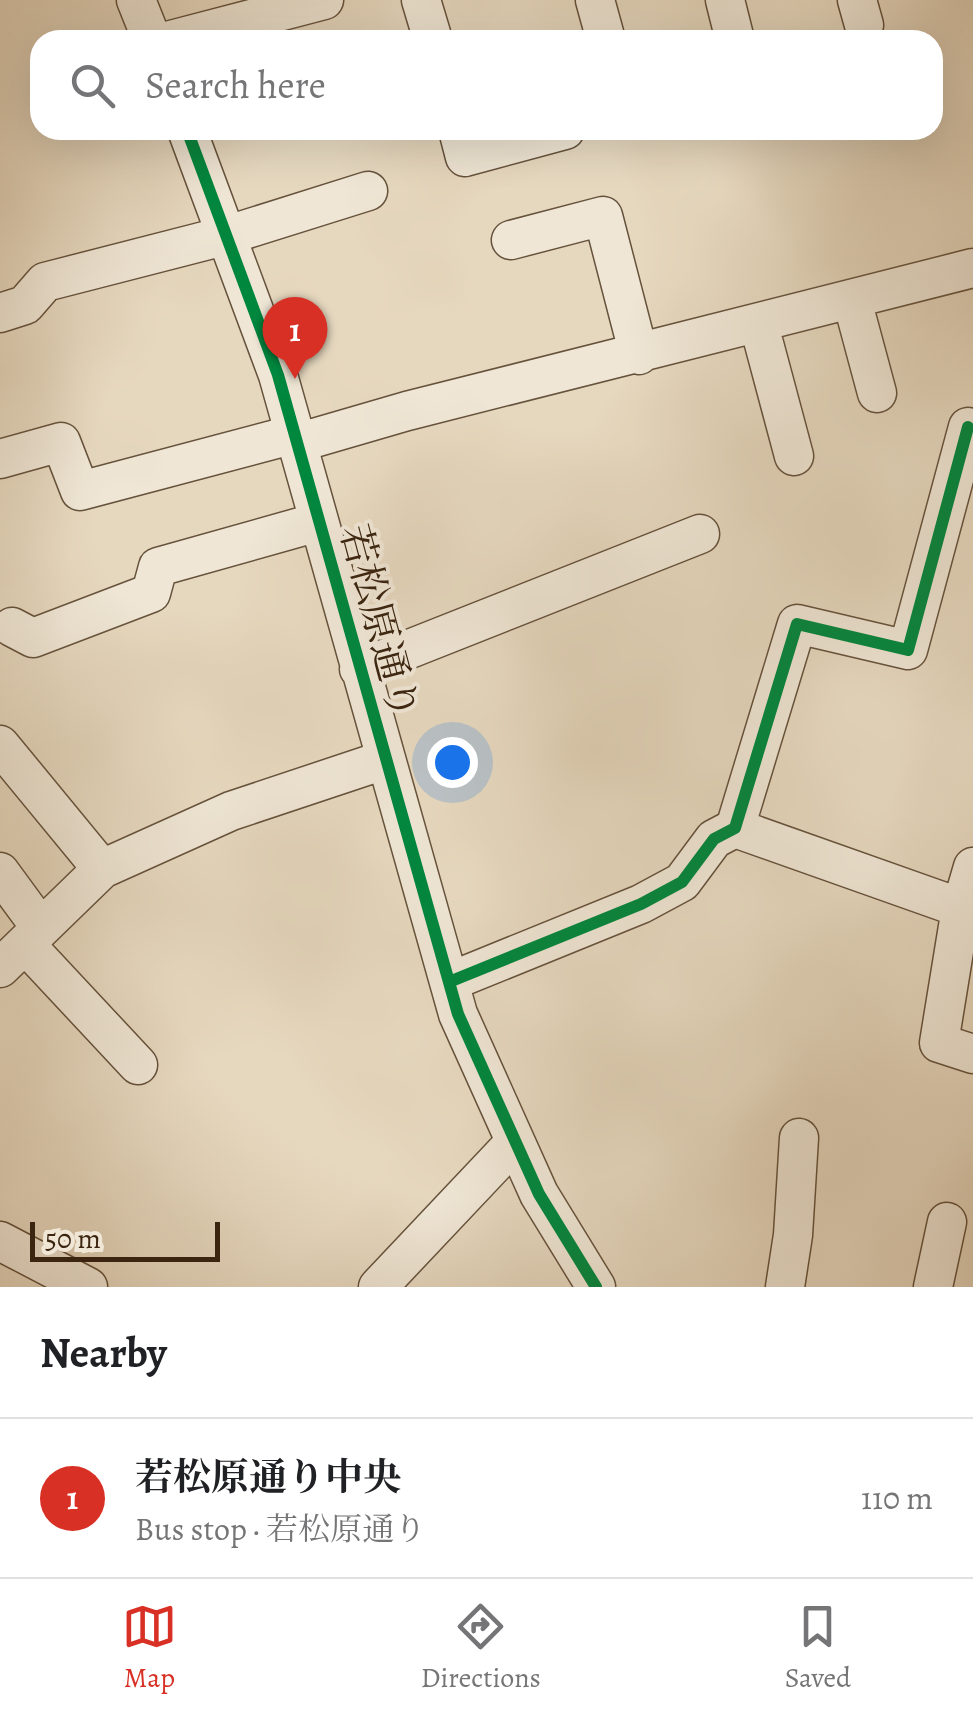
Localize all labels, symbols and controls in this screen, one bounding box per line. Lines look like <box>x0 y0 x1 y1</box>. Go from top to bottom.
search box <box>30 30 943 140</box>
icon: search <box>65 58 120 113</box>
text: Search here <box>145 59 326 111</box>
pin: 1 <box>262 296 328 379</box>
street label: 若松原通り <box>327 518 432 726</box>
your location <box>427 737 478 788</box>
scale bar <box>30 1217 220 1262</box>
text: 50 m <box>45 1220 101 1258</box>
text: Nearby <box>40 1324 167 1381</box>
text: 若松原通り中央 <box>135 1451 401 1503</box>
text: 1 <box>67 1476 78 1520</box>
text: 110 m <box>861 1476 933 1520</box>
text: Bus stop · 若松原通り <box>135 1507 426 1551</box>
tab: Map <box>122 1599 177 1697</box>
tab: Directions <box>421 1599 541 1697</box>
tab: Saved <box>785 1599 851 1697</box>

